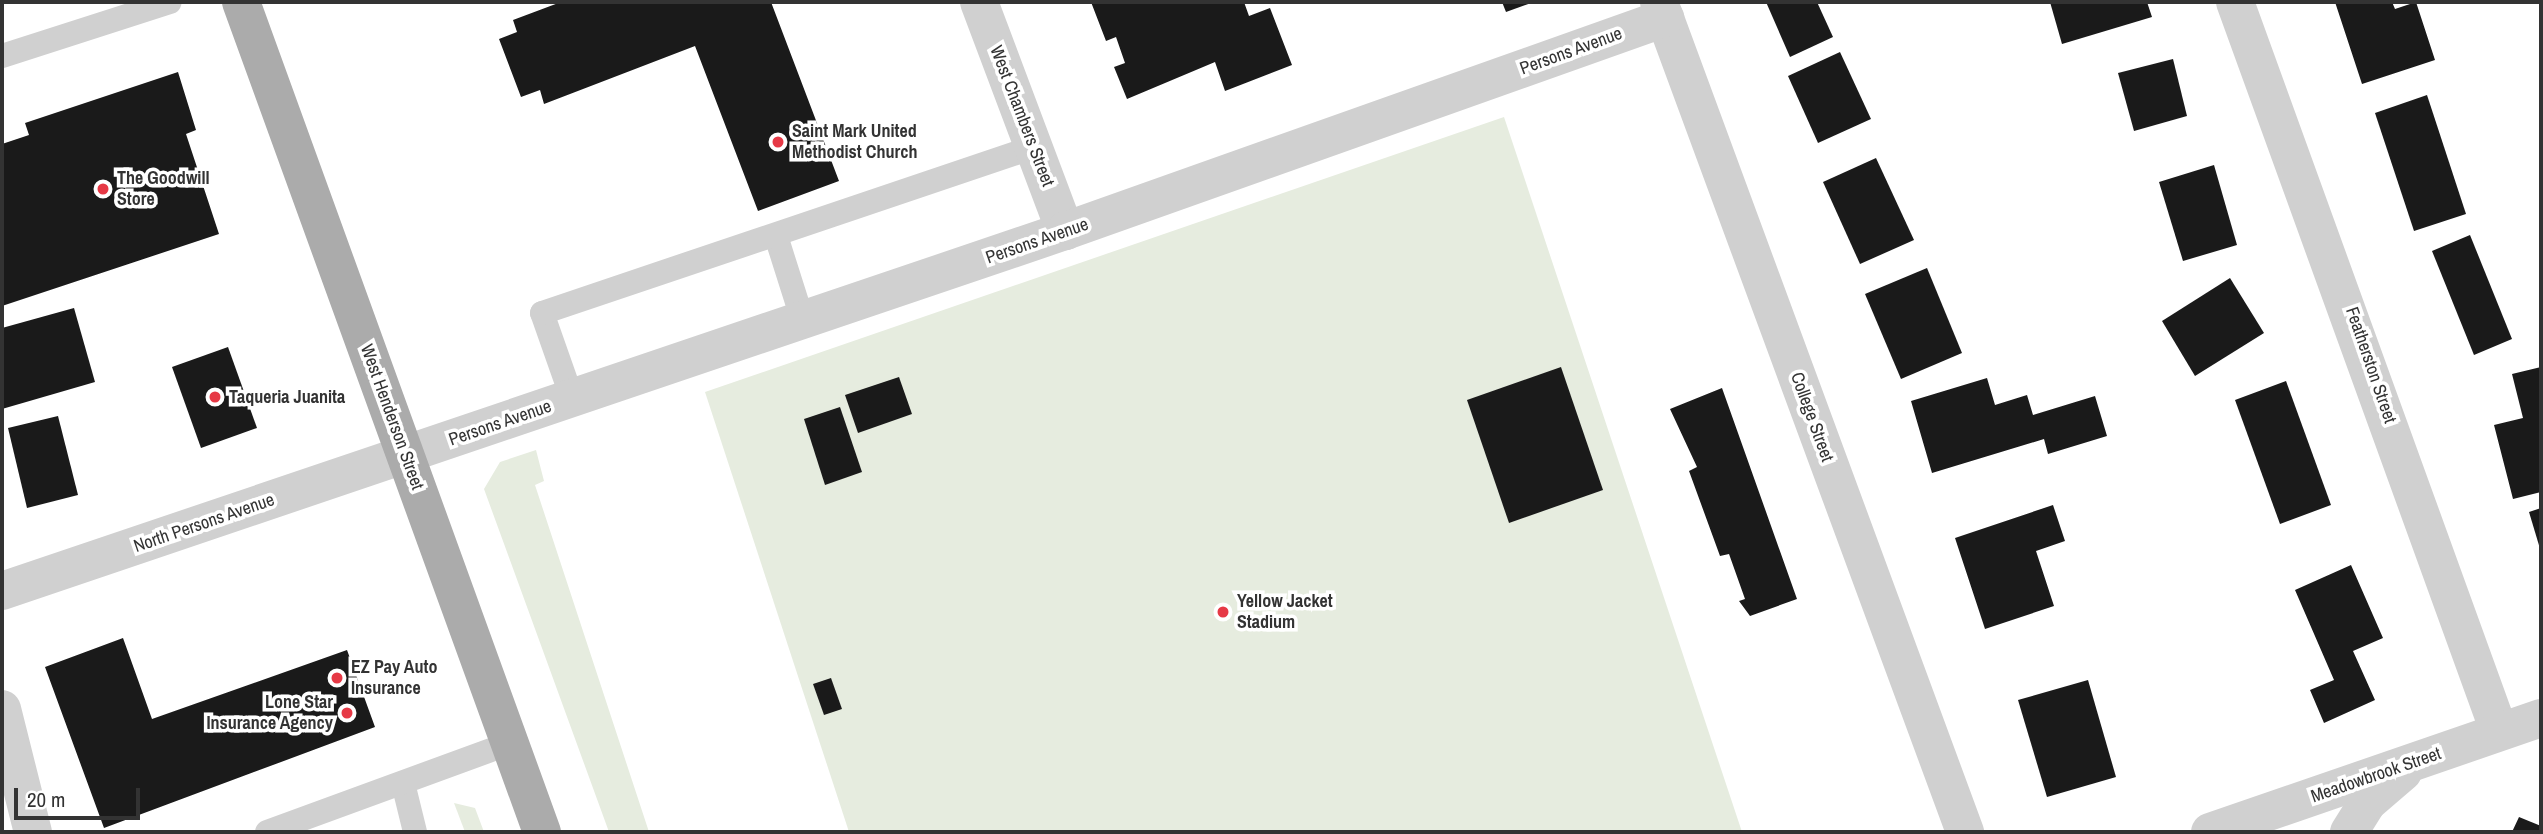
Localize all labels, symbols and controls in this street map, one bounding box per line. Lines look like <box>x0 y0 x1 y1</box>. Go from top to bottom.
street label: Persons Avenue <box>1517 22 1625 80</box>
street label: West Chambers Street <box>985 43 1059 189</box>
place label: Saint Mark United Methodist Church <box>792 121 917 164</box>
marker: Saint Mark United Methodist Church <box>770 134 786 150</box>
place label: The Goodwill Store <box>117 168 210 210</box>
marker: The Goodwill Store <box>95 181 111 197</box>
street label: Persons Avenue <box>982 213 1092 269</box>
street label: Featherston Street <box>2341 304 2401 426</box>
street label: West Henderson Street <box>356 341 428 493</box>
street label: College Street <box>1786 369 1838 465</box>
place label: Taqueria Juanita <box>229 386 345 408</box>
marker: Taqueria Juanita <box>207 389 223 405</box>
street label: Persons Avenue <box>445 395 555 451</box>
street label: North Persons Avenue <box>130 489 278 557</box>
place label: Yellow Jacket Stadium <box>1237 591 1333 634</box>
marker: Yellow Jacket Stadium <box>1215 604 1231 620</box>
place label: EZ Pay Auto Insurance <box>351 657 438 700</box>
marker: EZ Pay Auto Insurance <box>329 670 345 686</box>
place label: Lone Star Insurance Agency <box>206 692 333 734</box>
marker: Lone Star Insurance Agency <box>339 705 355 721</box>
street label: Meadowbrook Street <box>2308 743 2444 807</box>
scale bar <box>18 774 144 818</box>
text: 20 m <box>27 785 65 814</box>

